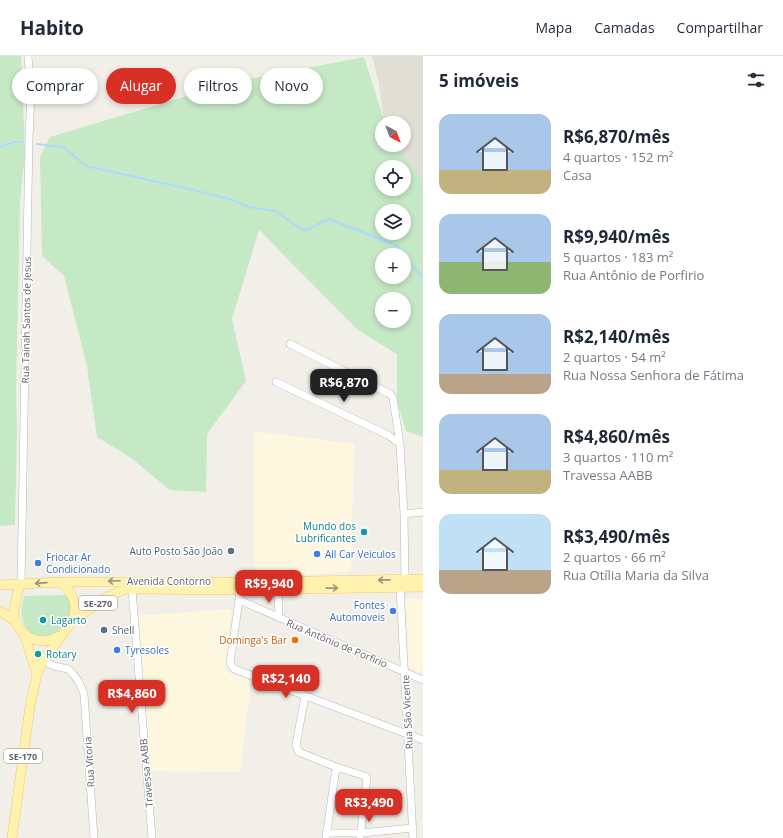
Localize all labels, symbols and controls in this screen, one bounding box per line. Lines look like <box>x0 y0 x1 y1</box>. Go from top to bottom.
text: Habito <box>20 15 84 41</box>
text: Mapa <box>536 18 572 37</box>
text: Camadas <box>594 18 655 37</box>
text: Compartilhar <box>677 18 763 37</box>
chip: Comprar <box>12 68 98 104</box>
chip: Alugar <box>106 68 176 104</box>
chip: Filtros <box>184 68 252 104</box>
chip: Novo <box>260 68 323 104</box>
text: 5 imóveis <box>439 69 519 92</box>
icon: filters <box>745 69 767 91</box>
north arrow <box>375 116 411 152</box>
map controls <box>375 116 411 328</box>
text: R$6,870/mês <box>563 125 670 148</box>
icon: home <box>471 130 519 178</box>
text: 4 quartos · 152 m² <box>563 148 673 166</box>
button: locate <box>375 160 411 196</box>
text: Casa <box>563 166 592 184</box>
button: layers <box>375 204 411 240</box>
text: R$9,940/mês <box>563 225 670 248</box>
icon: home <box>471 230 519 278</box>
button: + <box>375 248 411 284</box>
text: 5 quartos · 183 m² <box>563 248 673 266</box>
street label: Rua Tainah Santos de Jesus <box>18 256 34 384</box>
text: Rua Antônio de Porfirio <box>563 266 704 284</box>
button: − <box>375 292 411 328</box>
text: R$2,140/mês <box>563 325 670 348</box>
icon: home <box>471 330 519 378</box>
text: 2 quartos · 54 m² <box>563 348 666 366</box>
text: Rua Nossa Senhora de Fátima <box>563 366 744 384</box>
pin: R$6,870 <box>307 369 381 403</box>
text: R$6,870 <box>319 373 369 391</box>
text: R$4,860/mês <box>563 425 670 448</box>
icon: home <box>471 430 519 478</box>
text: 3 quartos · 110 m² <box>563 448 673 466</box>
text: Travessa AABB <box>563 466 653 484</box>
place label: Mundo dos Lubrificantes <box>296 519 356 545</box>
text: R$3,490/mês <box>563 525 670 548</box>
marker: Mundo dos Lubrificantes <box>359 527 369 537</box>
icon: home <box>471 530 519 578</box>
place label: Auto Posto São João <box>129 544 223 558</box>
marker: Auto Posto São João <box>226 546 236 556</box>
place label: All Car Veículos <box>325 547 396 561</box>
text: 2 quartos · 66 m² <box>563 548 666 566</box>
marker: All Car Veículos <box>312 549 322 559</box>
place label: Friocar Ar Condicionado <box>46 550 110 576</box>
marker: Friocar Ar Condicionado <box>33 558 43 568</box>
text: Rua Otília Maria da Silva <box>563 566 709 584</box>
pin: R$9,940 <box>232 570 306 604</box>
street label: Avenida Contorno <box>127 574 211 588</box>
text: R$9,940 <box>244 574 294 592</box>
one-way arrow <box>378 576 391 583</box>
one-way arrow <box>108 578 121 585</box>
one-way arrow <box>35 579 48 586</box>
one-way arrow <box>325 584 338 592</box>
road number: SE-270 <box>79 596 117 610</box>
place label: Fontes Automoveis <box>330 598 385 624</box>
marker: Fontes Automoveis <box>388 606 398 616</box>
place label: Lagarto <box>51 613 86 627</box>
marker: Lagarto <box>38 615 48 625</box>
street label: Rua Antônio de Porfirio <box>284 615 390 671</box>
place label: Shell <box>112 623 134 637</box>
marker: Shell <box>99 625 109 635</box>
place label: Dominga's Bar <box>219 633 287 647</box>
marker: Dominga's Bar <box>290 635 300 645</box>
place label: Tyresoles <box>125 643 169 657</box>
marker: Tyresoles <box>112 645 122 655</box>
place label: Rotary <box>46 647 77 661</box>
marker: Rotary <box>33 649 43 659</box>
pin: R$2,140 <box>249 665 323 699</box>
text: R$2,140 <box>261 669 311 687</box>
street label: Rua São Vicente <box>398 674 416 749</box>
pin: R$4,860 <box>95 680 169 714</box>
text: R$4,860 <box>107 684 157 702</box>
street label: Rua Vitoria <box>80 736 98 788</box>
street label: Travessa AABB <box>136 738 156 808</box>
road number: SE-170 <box>4 749 42 763</box>
pin: R$3,490 <box>332 789 406 823</box>
text: R$3,490 <box>344 793 394 811</box>

